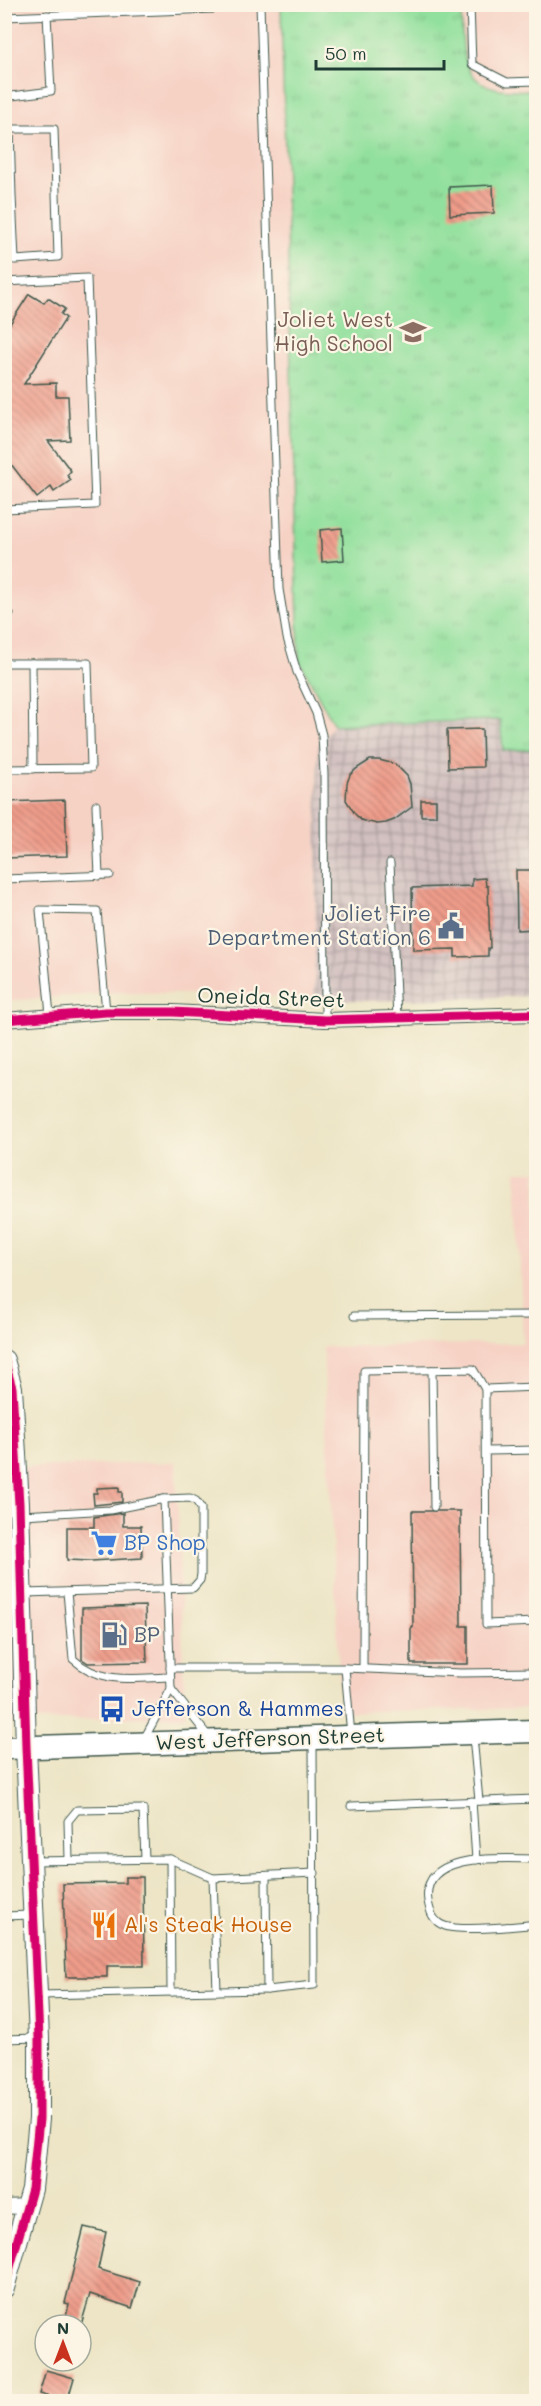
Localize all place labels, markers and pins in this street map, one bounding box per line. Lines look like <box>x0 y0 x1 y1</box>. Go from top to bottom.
place label: Joliet West High School <box>275 305 393 356</box>
school or university icon: Joliet West High School <box>398 317 428 347</box>
place label: Joliet Fire Department Station 6 <box>207 899 431 950</box>
public building icon: Joliet Fire Department Station 6 <box>436 911 466 941</box>
supermarket icon: BP Shop <box>89 1528 119 1558</box>
place label: BP Shop <box>124 1528 206 1555</box>
fuel station icon: BP <box>99 1620 129 1650</box>
place label: BP <box>134 1620 160 1647</box>
bus stop icon: Jefferson & Hammes <box>97 1694 127 1724</box>
place label: Jefferson & Hammes <box>132 1694 344 1721</box>
restaurant icon: Al's Steak House <box>89 1910 119 1940</box>
place label: Al's Steak House <box>124 1910 293 1937</box>

